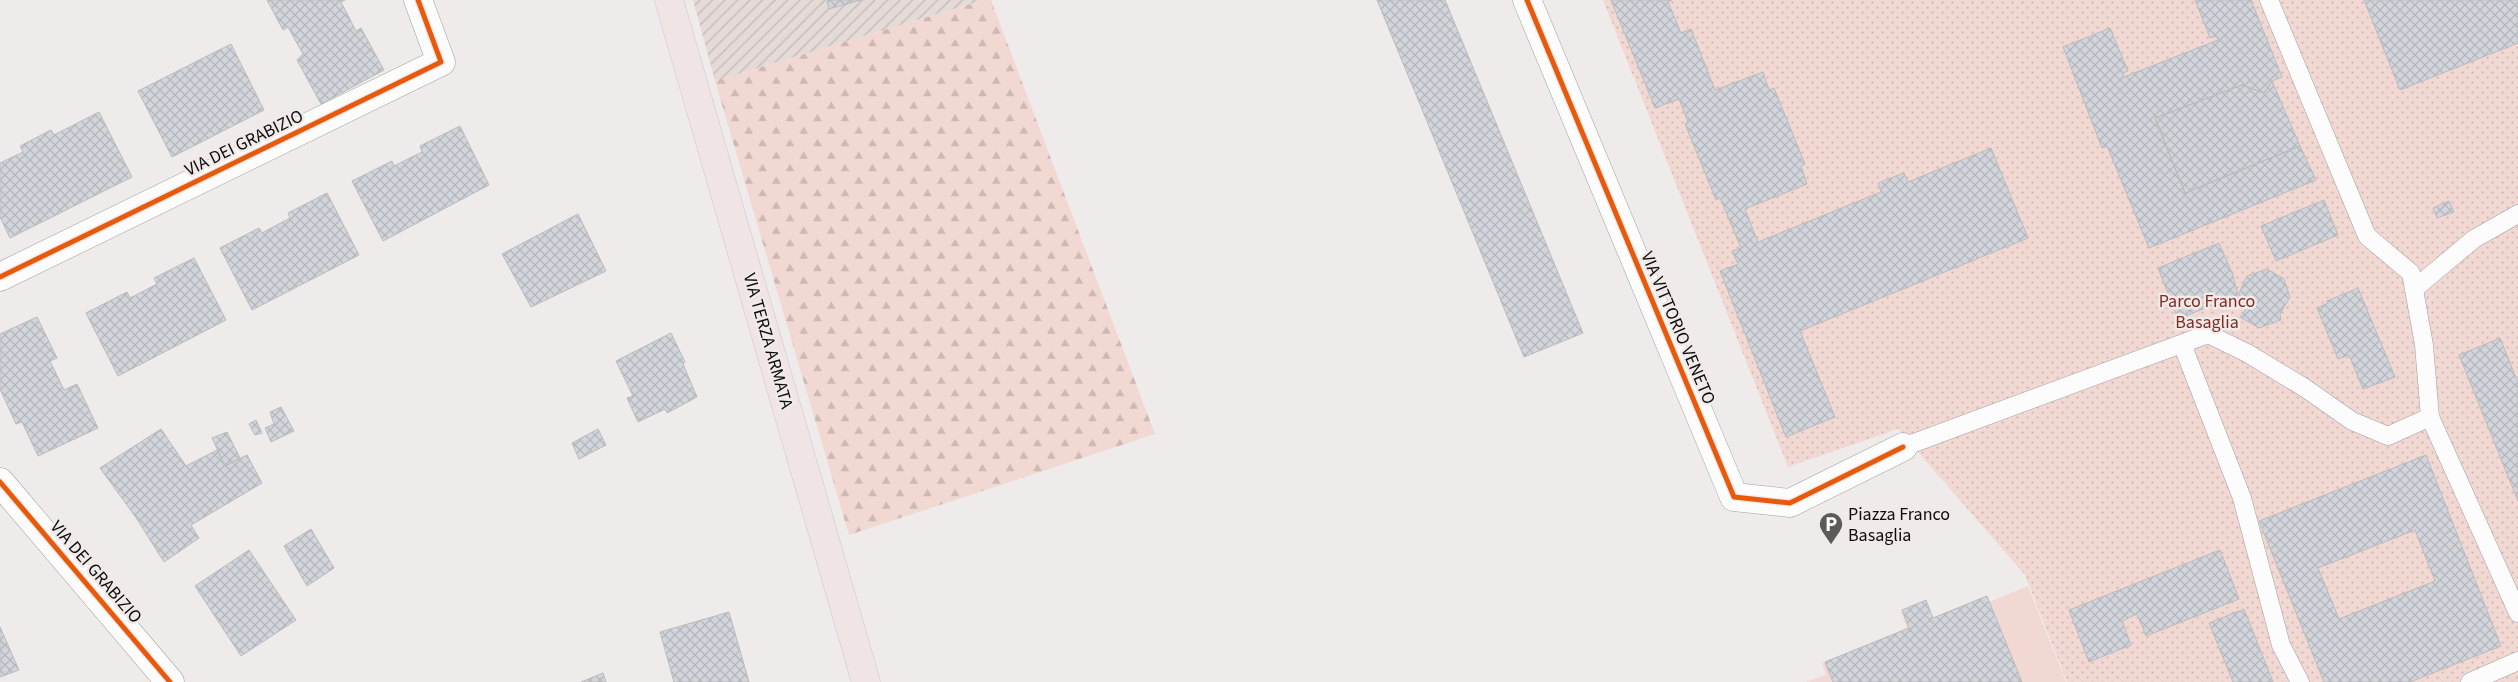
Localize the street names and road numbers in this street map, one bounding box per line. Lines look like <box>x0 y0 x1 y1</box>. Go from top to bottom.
street label: VIA DEI GRABIZIO <box>181 103 308 183</box>
street label: VIA VITTORIO VENETO <box>1634 248 1722 408</box>
street label: VIA TERZA ARMATA <box>737 270 799 412</box>
street label: VIA DEI GRABIZIO <box>44 515 148 629</box>

